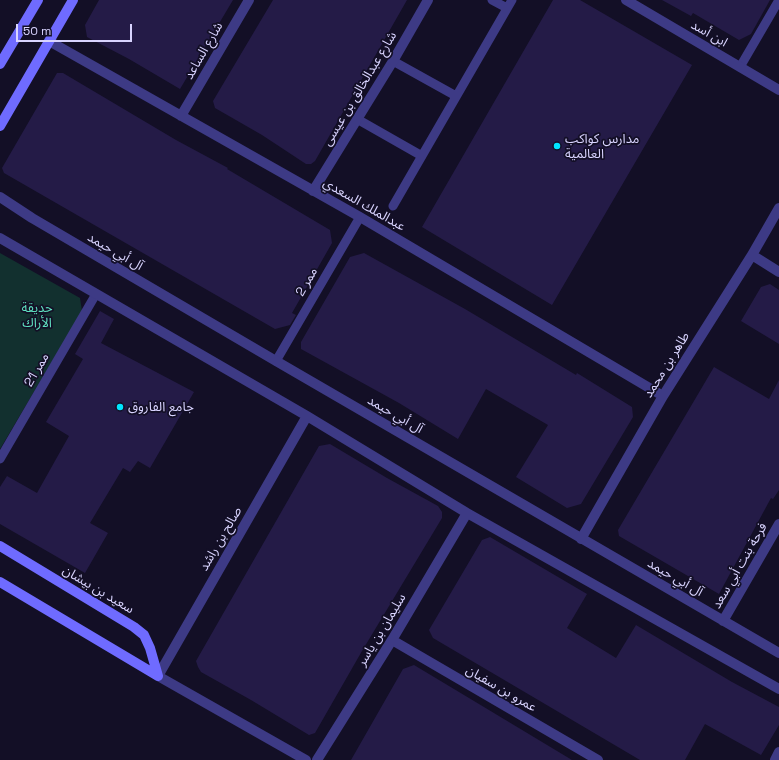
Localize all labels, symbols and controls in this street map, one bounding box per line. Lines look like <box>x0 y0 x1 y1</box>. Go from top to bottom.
scale bar <box>18 16 134 42</box>
street label: ابن أسد <box>688 17 730 51</box>
street label: شارع الساعد <box>181 20 227 82</box>
text: 50 m <box>23 23 51 39</box>
street label: شارع عبدالخالق بن عيسى <box>320 29 400 149</box>
place label: مدارس كواكب العالمية <box>565 131 639 162</box>
marker: مدارس كواكب العالمية <box>552 141 562 151</box>
street label: عبدالملك السعدي <box>320 175 408 235</box>
street label: آل أبي حيمد <box>84 230 146 274</box>
street label: ممر 2 <box>293 265 321 299</box>
park label: حديقة الأراك <box>21 300 53 331</box>
street label: طاهر بن محمد <box>641 329 693 401</box>
street label: ممر 21 <box>21 350 53 390</box>
street label: آل أبي حيمد <box>364 393 426 437</box>
place label: جامع الفاروق <box>128 399 194 415</box>
marker: جامع الفاروق <box>115 402 125 412</box>
street label: صالح بن راشد <box>196 504 246 574</box>
street label: فرحة بنت أبي سعد <box>709 520 771 612</box>
street label: آل أبي حيمد <box>644 556 706 600</box>
street label: سعيد بن بيشان <box>59 563 137 617</box>
street label: سليمان بن ياسر <box>354 591 410 669</box>
street label: عمرو بن سفيان <box>463 663 539 715</box>

